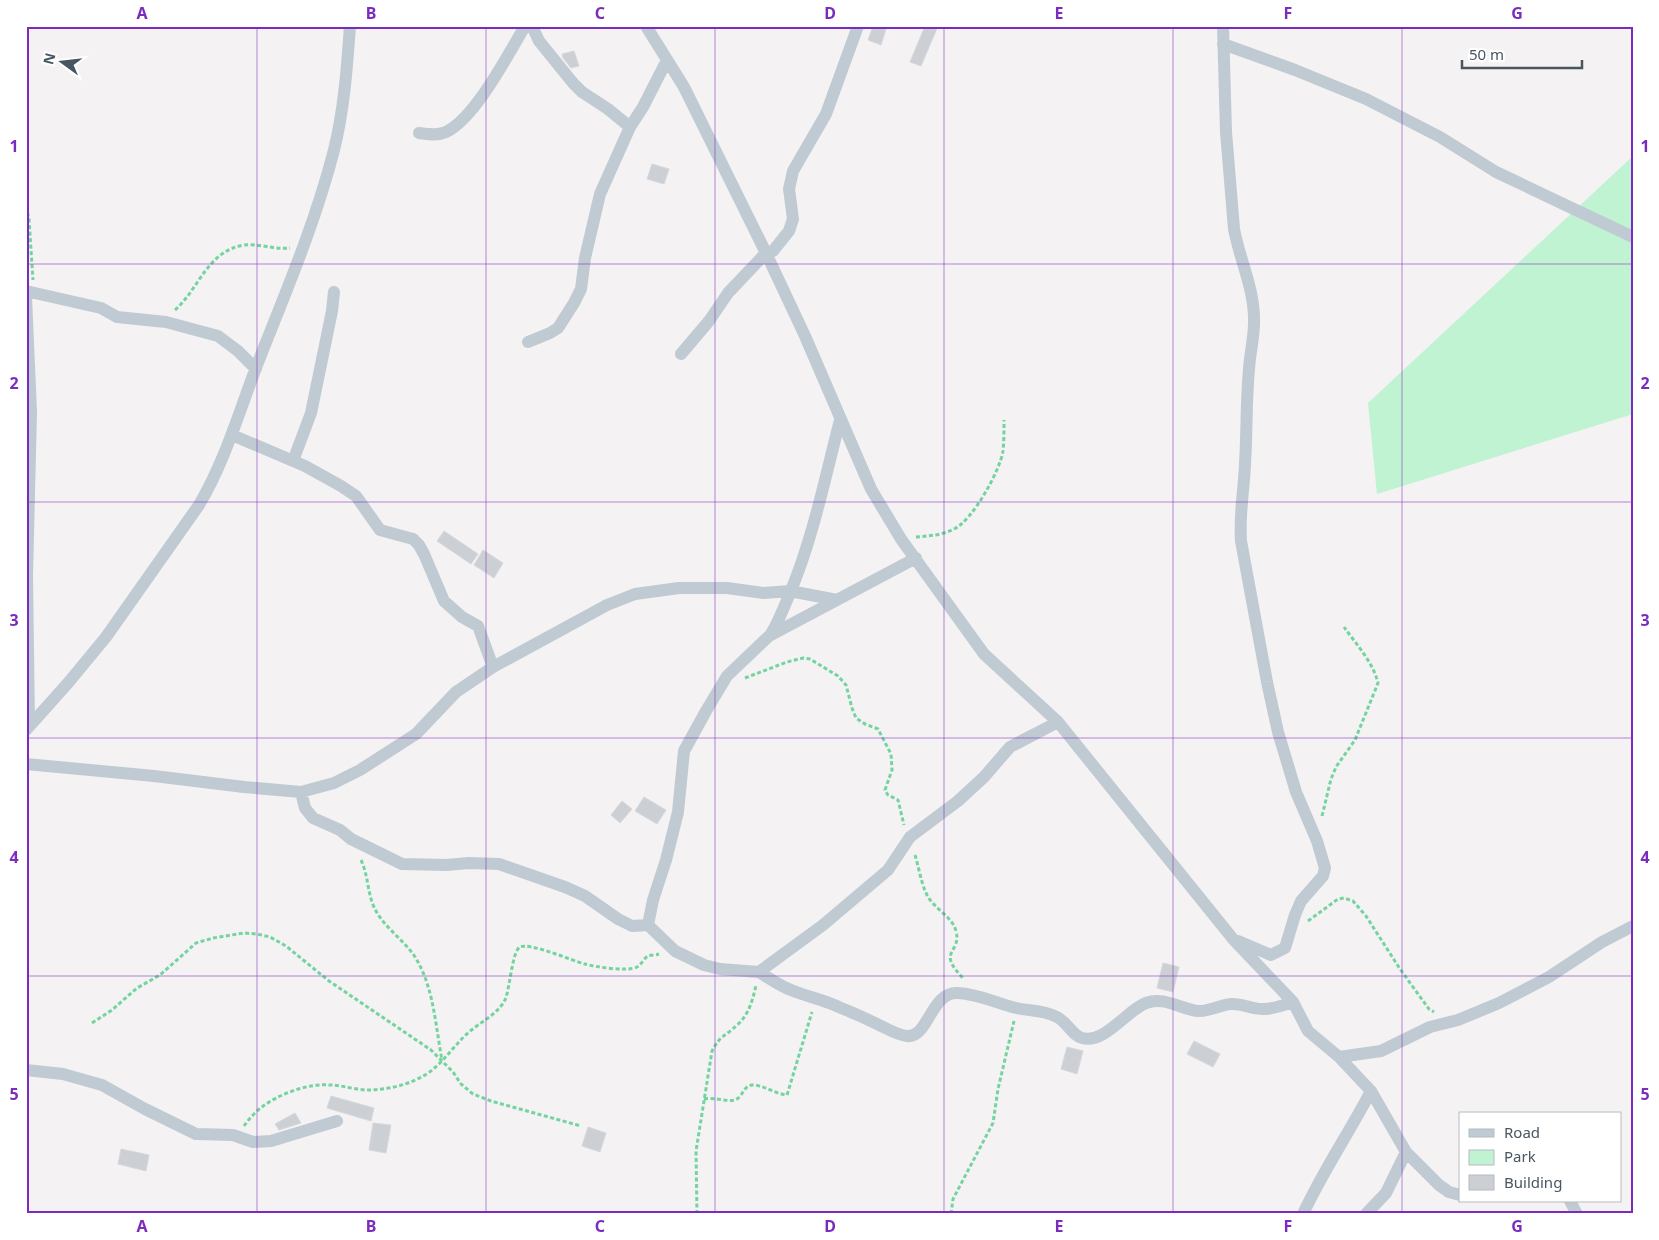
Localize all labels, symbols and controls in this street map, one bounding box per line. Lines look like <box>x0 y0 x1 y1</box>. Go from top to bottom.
text: A <box>136 2 148 24</box>
text: B <box>366 2 376 24</box>
text: C <box>595 2 605 24</box>
text: D <box>824 2 836 24</box>
text: E <box>1055 2 1064 24</box>
text: F <box>1284 2 1292 24</box>
text: G <box>1511 2 1523 24</box>
north arrow <box>38 38 88 88</box>
scale bar <box>1462 38 1582 70</box>
text: 50 m <box>1469 44 1504 64</box>
text: N <box>38 51 60 66</box>
text: 1 <box>9 135 19 157</box>
text: 1 <box>1640 135 1650 157</box>
text: 2 <box>9 372 19 394</box>
text: 2 <box>1640 372 1650 394</box>
text: 3 <box>9 609 19 631</box>
text: 3 <box>1640 609 1650 631</box>
text: 4 <box>9 846 19 868</box>
text: 4 <box>1640 846 1650 868</box>
text: 5 <box>9 1083 19 1105</box>
text: 5 <box>1640 1083 1650 1105</box>
legend <box>1459 1112 1622 1202</box>
text: Road <box>1504 1122 1540 1142</box>
text: Park <box>1504 1146 1536 1166</box>
text: Building <box>1504 1172 1562 1192</box>
text: A <box>136 1215 148 1237</box>
text: B <box>366 1215 376 1237</box>
text: C <box>595 1215 605 1237</box>
text: D <box>824 1215 836 1237</box>
text: E <box>1055 1215 1064 1237</box>
text: F <box>1284 1215 1292 1237</box>
text: G <box>1511 1215 1523 1237</box>

